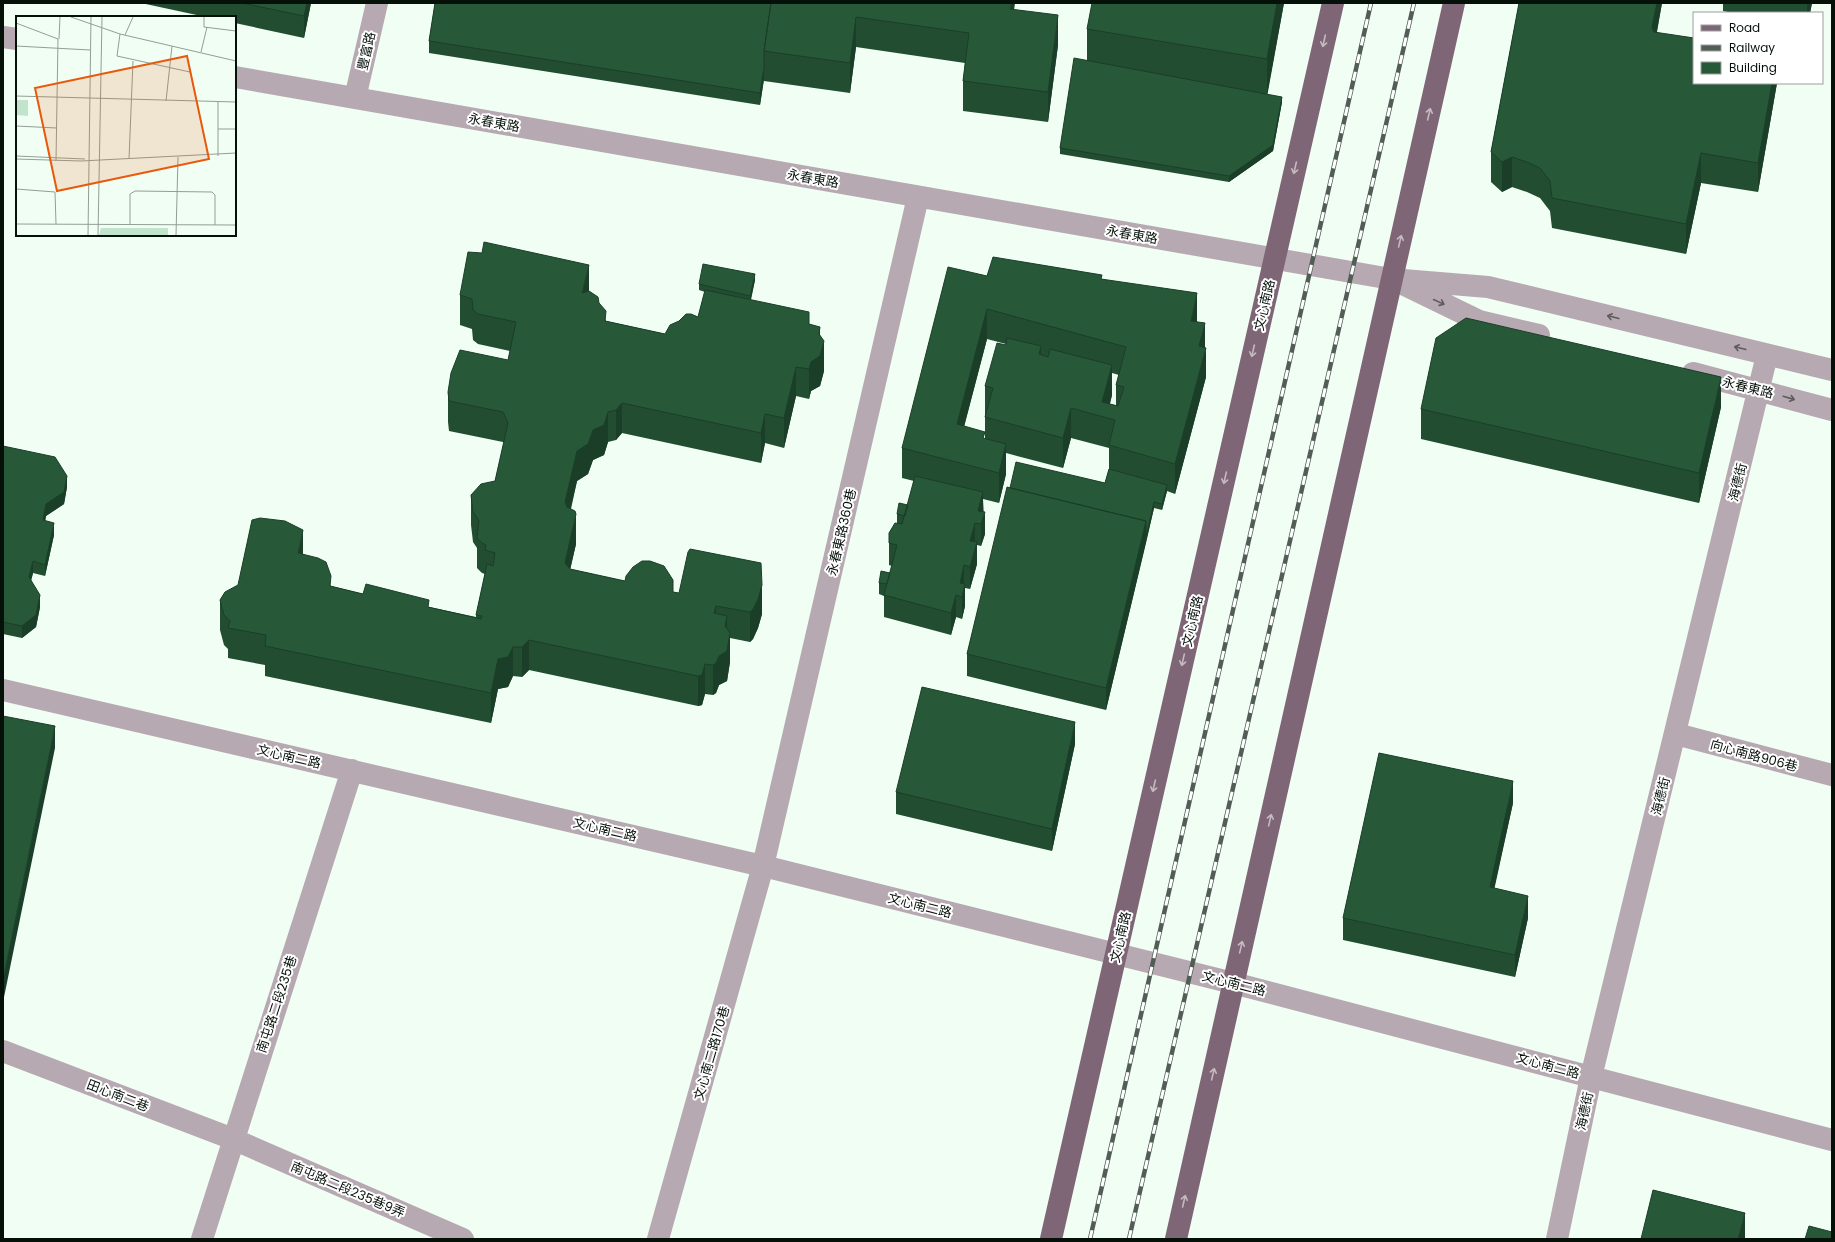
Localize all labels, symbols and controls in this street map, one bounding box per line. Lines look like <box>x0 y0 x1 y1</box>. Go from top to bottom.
legend <box>1693 12 1823 84</box>
inset map <box>16 16 236 236</box>
text: Road <box>1729 19 1760 36</box>
street label: 豐富路 <box>353 30 380 72</box>
one-way arrow <box>1320 34 1327 47</box>
text: Railway <box>1729 39 1775 56</box>
text: Building <box>1729 59 1777 76</box>
one-way arrow <box>1425 108 1433 121</box>
street label: 永春東路 <box>467 109 521 136</box>
one-way arrow <box>1291 161 1299 174</box>
street label: 永春東路 <box>786 165 840 192</box>
street label: 永春東路 <box>1105 221 1159 248</box>
one-way arrow <box>1397 235 1404 248</box>
street label: 文心南路 <box>1249 278 1280 333</box>
one-way arrow <box>1433 299 1445 306</box>
one-way arrow <box>1607 313 1620 321</box>
one-way arrow <box>1733 344 1746 351</box>
one-way arrow <box>1249 345 1257 358</box>
street label: 永春東路 <box>1720 372 1775 403</box>
one-way arrow <box>1782 395 1795 402</box>
street label: 海德街 <box>1724 461 1751 503</box>
one-way arrow <box>1220 471 1228 484</box>
street label: 永春東路360巷 <box>822 487 861 578</box>
street label: 文心南路 <box>1177 594 1208 649</box>
one-way arrow <box>1179 653 1187 666</box>
street label: 向心南路906巷 <box>1708 735 1800 776</box>
street label: 文心南二路 <box>255 740 323 773</box>
street label: 海德街 <box>1647 775 1674 817</box>
one-way arrow <box>1150 779 1158 792</box>
street label: 文心南二路 <box>571 813 639 846</box>
one-way arrow <box>1266 814 1274 827</box>
street label: 文心南二路 <box>886 888 954 923</box>
street label: 文心南路 <box>1105 910 1136 965</box>
one-way arrow <box>1238 941 1246 954</box>
street label: 南屯路二段235巷 <box>252 953 301 1055</box>
street label: 文心南二路 <box>1200 966 1268 1001</box>
street label: 文心南二路170巷 <box>689 1004 734 1103</box>
street label: 文心南二路 <box>1514 1048 1582 1083</box>
one-way arrow <box>1209 1068 1217 1081</box>
street label: 田心南二巷 <box>84 1075 152 1116</box>
street label: 海德街 <box>1571 1090 1598 1132</box>
street label: 南屯路二段235巷9弄 <box>288 1157 408 1222</box>
one-way arrow <box>1181 1195 1189 1208</box>

